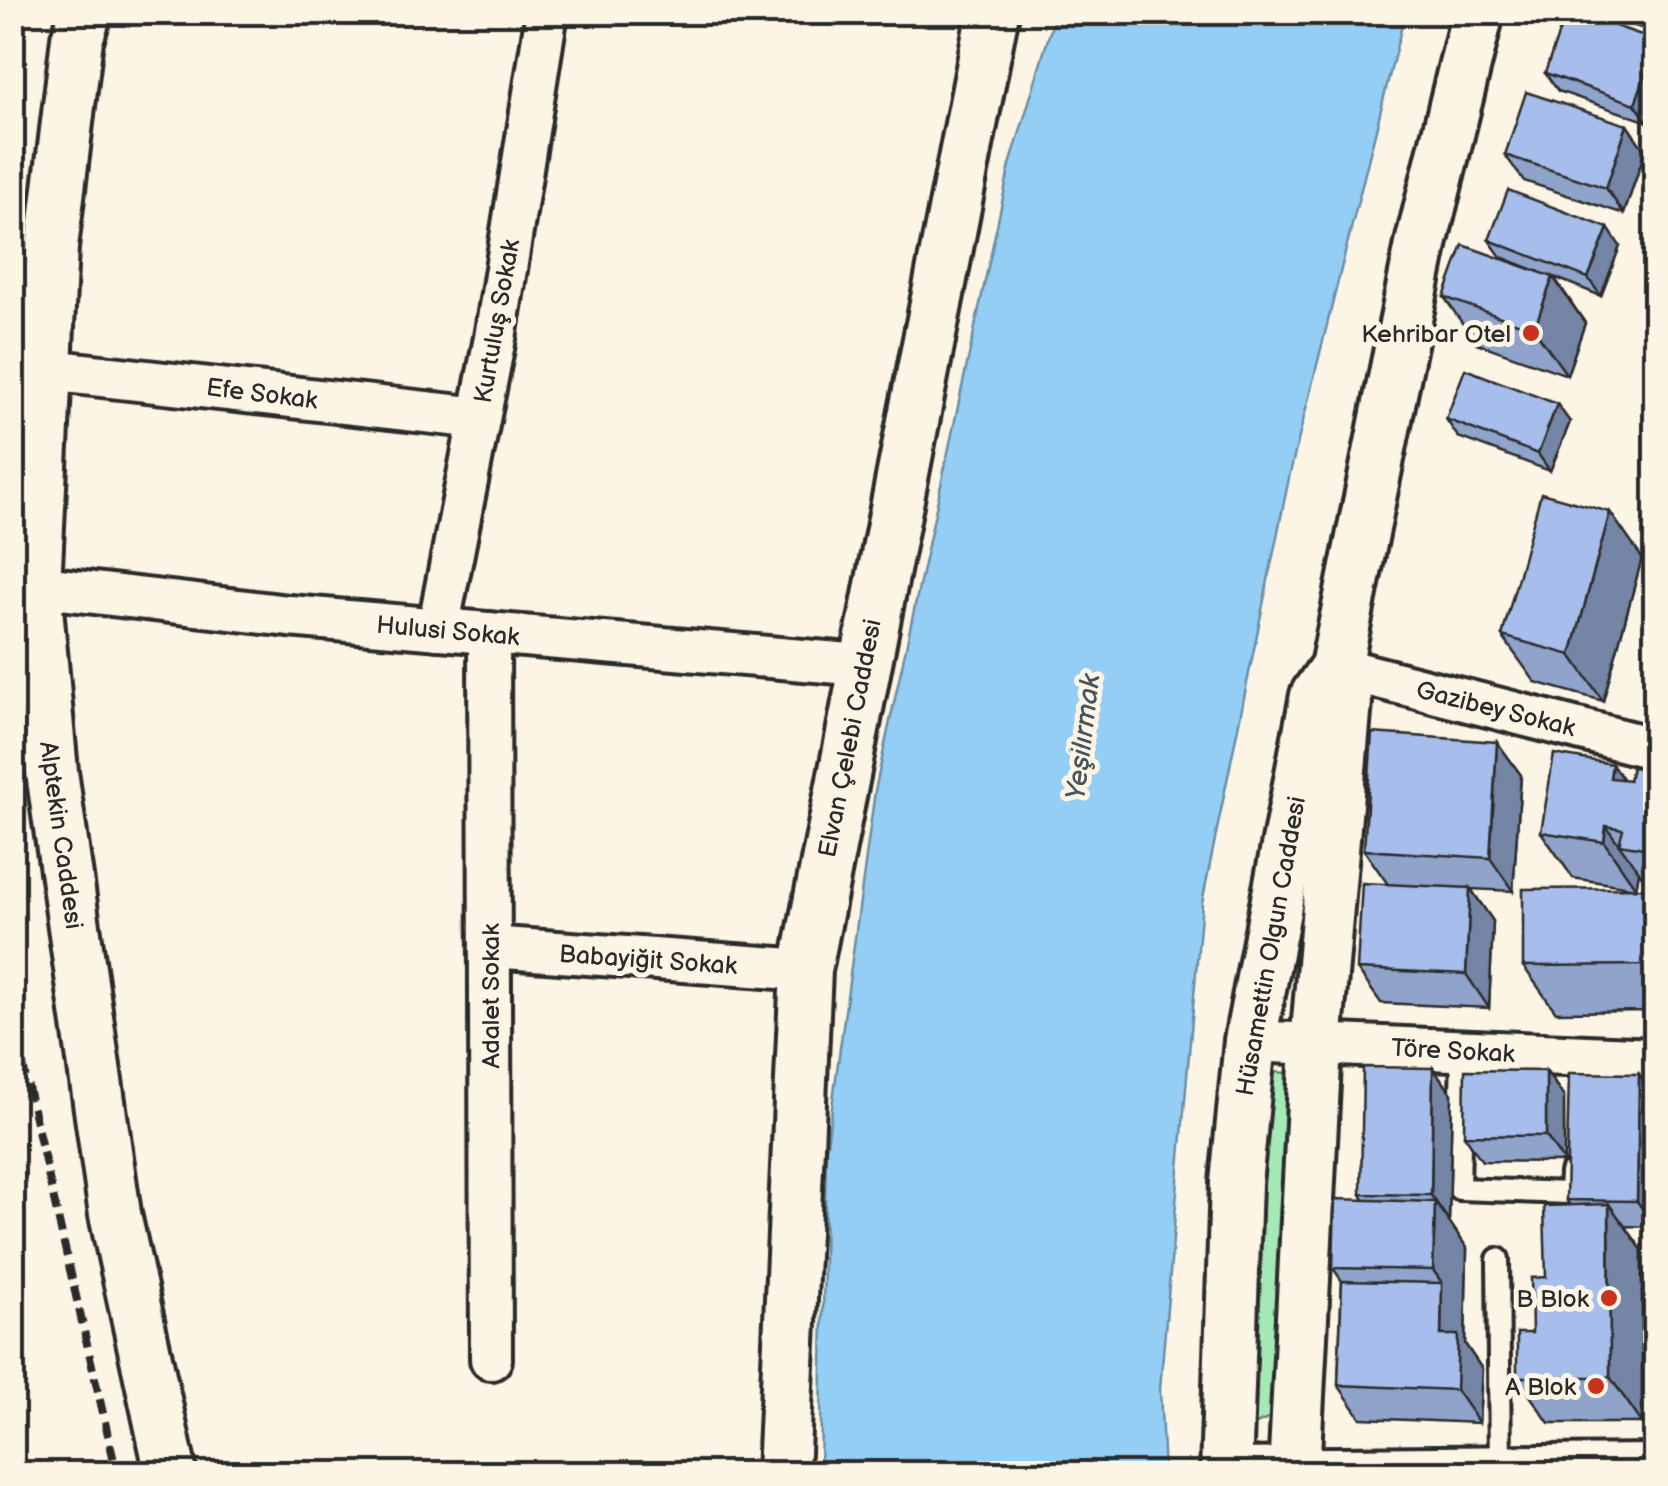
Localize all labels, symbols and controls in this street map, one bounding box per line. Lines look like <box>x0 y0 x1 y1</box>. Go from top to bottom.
street label: Kurtuluş Sokak <box>468 236 527 406</box>
place label: Kehribar Otel <box>1361 319 1511 350</box>
marker: Kehribar Otel <box>1520 322 1542 344</box>
street label: Efe Sokak <box>204 372 320 417</box>
street label: Hulusi Sokak <box>375 610 522 653</box>
street label: Elvan Çelebi Caddesi <box>812 617 889 860</box>
water label: Yeşilırmak <box>1059 671 1108 802</box>
street label: Gazibey Sokak <box>1413 675 1579 744</box>
street label: Alptekin Caddesi <box>32 739 89 931</box>
street label: Hüsamettin Olgun Caddesi <box>1230 794 1313 1098</box>
street label: Adalet Sokak <box>476 923 507 1068</box>
street label: Babayiğit Sokak <box>558 939 739 982</box>
street label: Töre Sokak <box>1390 1033 1516 1070</box>
place label: B Blok <box>1516 1284 1590 1315</box>
marker: B Blok <box>1598 1287 1620 1309</box>
place label: A Blok <box>1505 1372 1577 1403</box>
marker: A Blok <box>1585 1375 1607 1397</box>

